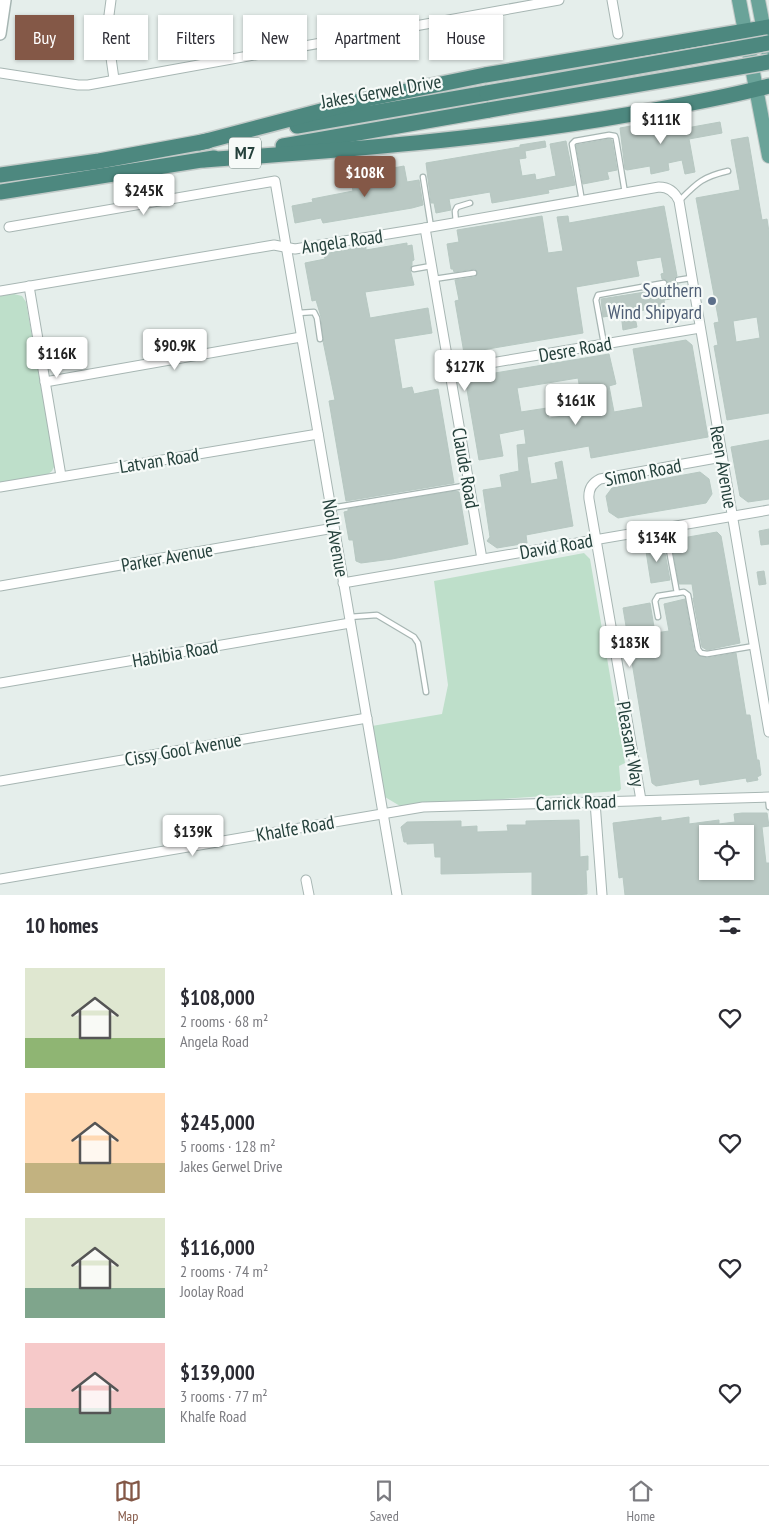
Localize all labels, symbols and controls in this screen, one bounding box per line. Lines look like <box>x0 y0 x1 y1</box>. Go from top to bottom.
chip: Buy <box>15 15 74 60</box>
chip: Rent <box>84 15 148 60</box>
chip: Filters <box>158 15 233 60</box>
chip: New <box>243 15 307 60</box>
chip: Apartment <box>317 15 419 60</box>
chip: House <box>429 15 503 60</box>
street label: Jakes Gerwel Drive <box>318 69 443 114</box>
pin: $111K <box>626 102 696 145</box>
text: $111K <box>642 109 680 129</box>
road number: M7 <box>229 138 261 168</box>
pin: $108K <box>330 156 400 198</box>
text: $108K <box>346 162 384 182</box>
pin: $245K <box>109 174 179 216</box>
text: $245K <box>125 180 163 200</box>
street label: Angela Road <box>300 223 384 259</box>
place label: Southern Wind Shipyard <box>608 278 702 324</box>
marker: Southern Wind Shipyard <box>706 295 718 307</box>
pin: $90.9K <box>134 328 216 371</box>
street label: Desre Road <box>537 331 613 367</box>
text: $90.9K <box>154 335 196 355</box>
pin: $116K <box>22 336 92 379</box>
text: $116K <box>38 343 76 363</box>
pin: $127K <box>430 350 500 392</box>
text: $127K <box>446 356 484 376</box>
pin: $161K <box>541 384 611 426</box>
text: $161K <box>557 390 595 410</box>
street label: Reen Avenue <box>705 424 743 511</box>
street label: Claude Road <box>447 426 485 510</box>
street label: Latvan Road <box>118 442 200 478</box>
street label: Simon Road <box>603 453 683 491</box>
street label: Noll Avenue <box>317 497 355 579</box>
pin: $134K <box>622 520 692 563</box>
text: $134K <box>638 527 676 547</box>
street label: David Road <box>518 528 594 564</box>
street label: Parker Avenue <box>119 537 215 577</box>
pin: $183K <box>595 626 665 668</box>
text: $183K <box>611 632 649 652</box>
street label: Habibia Road <box>130 634 220 672</box>
street label: Pleasant Way <box>612 699 650 790</box>
street label: Cissy Gool Avenue <box>123 727 243 771</box>
street label: Carrick Road <box>535 789 617 815</box>
street label: Khalfe Road <box>254 809 336 847</box>
pin: $139K <box>158 814 228 857</box>
text: $139K <box>174 821 212 841</box>
map controls <box>699 825 754 880</box>
button: locate <box>699 825 754 880</box>
icon: filters <box>716 911 744 939</box>
text: 10 homes <box>25 912 98 939</box>
text: $108,000 <box>180 984 255 1011</box>
icon: home <box>65 988 125 1048</box>
icon: heart <box>716 1004 744 1032</box>
text: 2 rooms · 68 m² <box>180 1011 268 1031</box>
text: Angela Road <box>180 1031 249 1051</box>
text: $245,000 <box>180 1109 255 1136</box>
icon: home <box>65 1113 125 1173</box>
icon: heart <box>716 1129 744 1157</box>
text: 5 rooms · 128 m² <box>180 1136 276 1156</box>
text: Jakes Gerwel Drive <box>180 1156 283 1176</box>
text: $116,000 <box>180 1234 255 1261</box>
icon: home <box>65 1238 125 1298</box>
icon: heart <box>716 1254 744 1282</box>
text: 2 rooms · 74 m² <box>180 1261 268 1281</box>
text: Joolay Road <box>180 1281 244 1301</box>
text: $139,000 <box>180 1359 255 1386</box>
icon: home <box>65 1363 125 1423</box>
icon: heart <box>716 1379 744 1407</box>
text: 3 rooms · 77 m² <box>180 1386 268 1406</box>
text: Khalfe Road <box>180 1406 246 1426</box>
tab: Map <box>114 1477 142 1525</box>
tab: Saved <box>370 1477 399 1525</box>
tab: Home <box>627 1477 655 1525</box>

